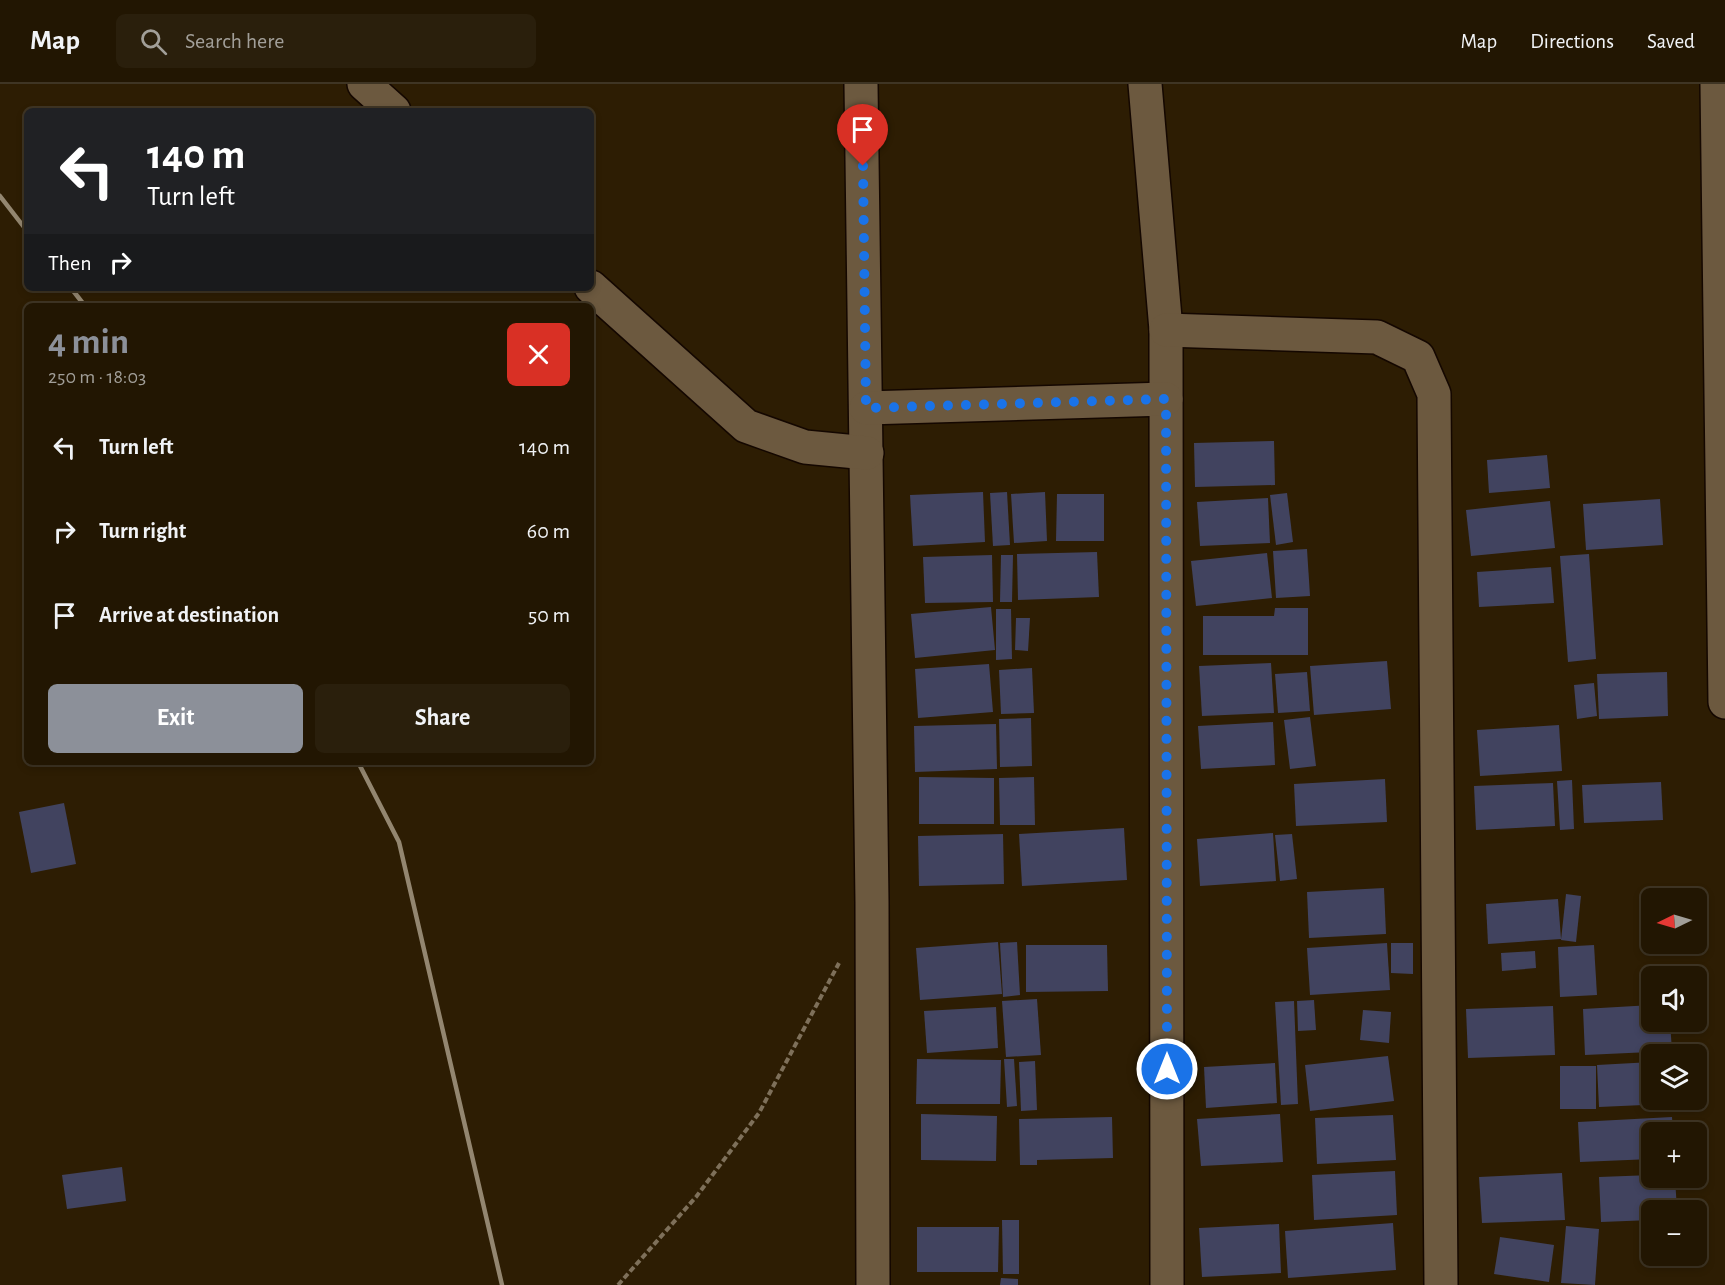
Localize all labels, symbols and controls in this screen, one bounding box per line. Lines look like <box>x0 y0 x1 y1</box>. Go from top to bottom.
search box <box>116 14 536 68</box>
icon: search <box>137 25 170 58</box>
text: Map <box>30 27 80 55</box>
text: Search here <box>185 30 284 52</box>
text: Map <box>1461 31 1497 52</box>
text: Directions <box>1530 31 1614 52</box>
text: Saved <box>1647 31 1695 52</box>
pin <box>837 104 888 166</box>
icon: arrive <box>846 113 879 146</box>
icon: left <box>48 132 126 210</box>
text: 140 m <box>147 134 245 176</box>
text: Turn left <box>147 183 235 210</box>
icon: right <box>104 246 137 279</box>
text: Then <box>48 252 92 274</box>
button: close <box>507 323 570 386</box>
text: 4 min <box>48 324 129 360</box>
text: 250 m · 18:03 <box>48 367 146 387</box>
icon: left <box>48 431 81 464</box>
text: Turn left <box>99 436 173 458</box>
text: 140 m <box>519 436 570 458</box>
icon: right <box>48 515 81 548</box>
text: Turn right <box>99 520 186 542</box>
text: 60 m <box>527 520 570 542</box>
icon: arrive <box>48 599 81 632</box>
text: Arrive at destination <box>99 604 279 626</box>
text: 50 m <box>528 604 570 626</box>
button: Exit <box>48 684 303 753</box>
button: Share <box>315 684 570 753</box>
north arrow <box>1641 888 1707 954</box>
map controls <box>1641 888 1707 1266</box>
button: sound <box>1641 966 1707 1032</box>
position arrow <box>1135 1037 1199 1101</box>
button: layers <box>1641 1044 1707 1110</box>
button: + <box>1641 1122 1707 1188</box>
button: − <box>1641 1200 1707 1266</box>

